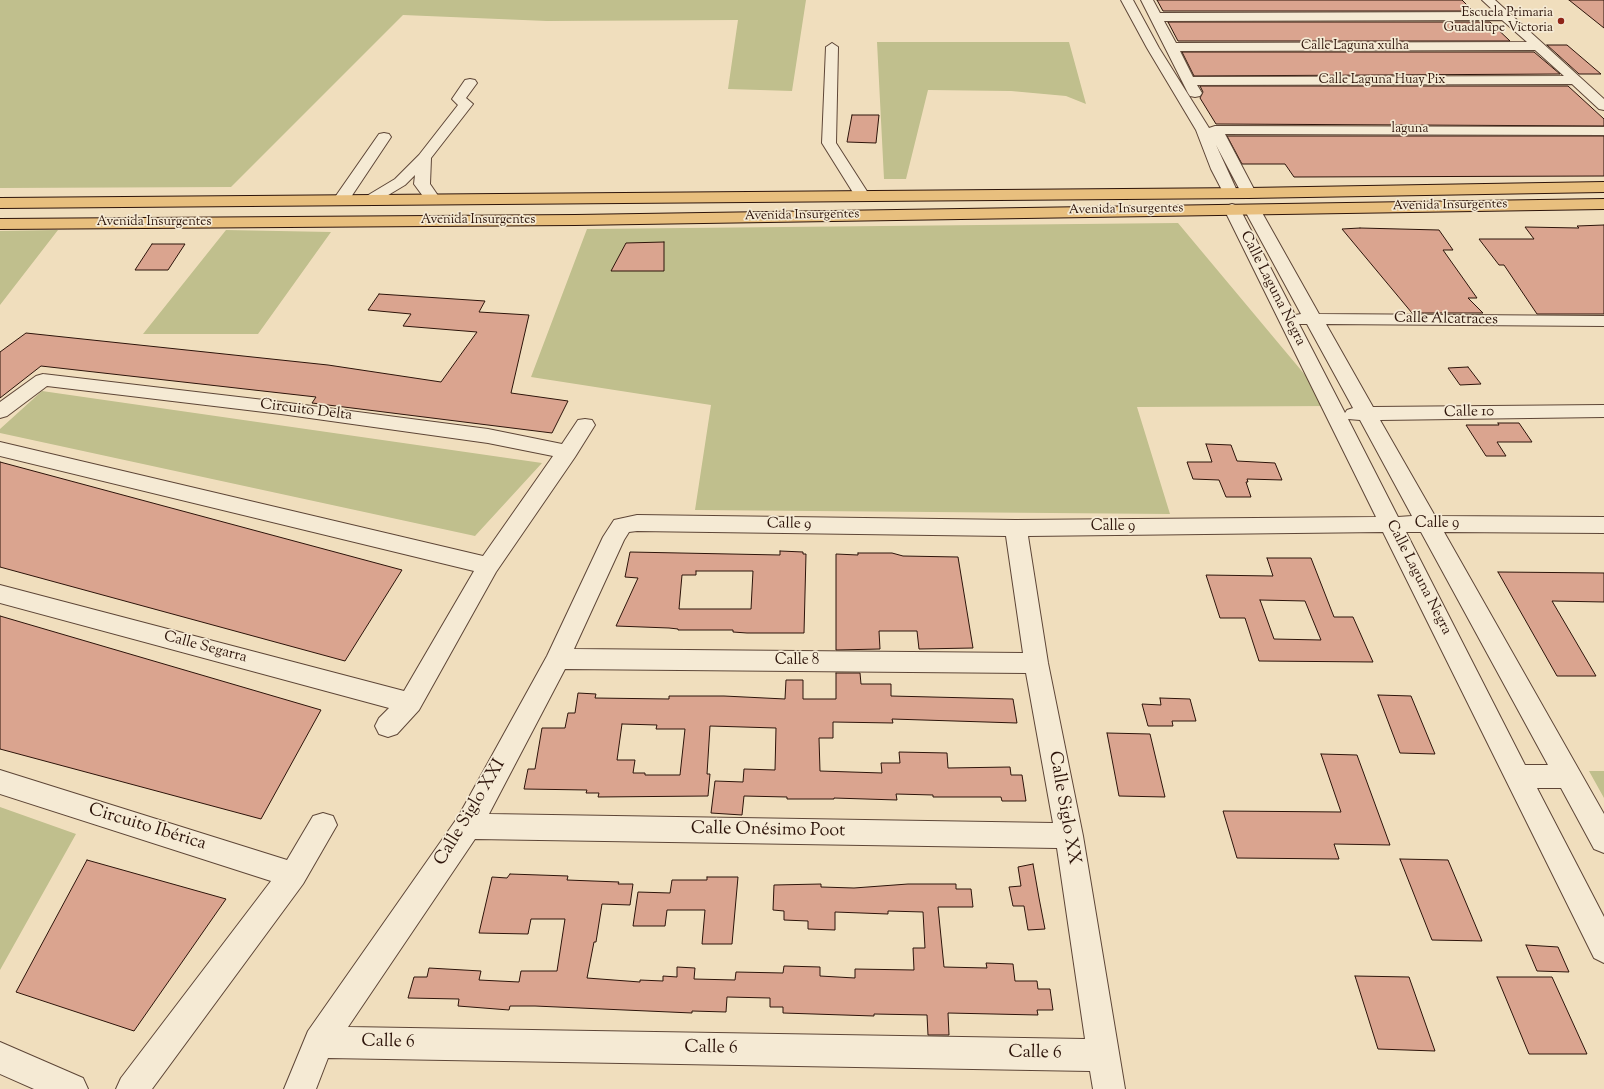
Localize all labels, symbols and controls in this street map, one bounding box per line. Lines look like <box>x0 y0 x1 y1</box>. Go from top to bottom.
place label: Escuela Primaria Guadalupe Victoria <box>1443 6 1553 37</box>
marker: Escuela Primaria Guadalupe Victoria <box>1556 16 1566 26</box>
street label: Calle Laguna xulha <box>1301 39 1409 55</box>
street label: Calle Laguna Huay Pix <box>1319 73 1445 89</box>
street label: laguna <box>1392 122 1428 138</box>
street label: Avenida Insurgentes <box>1393 197 1507 215</box>
street label: Avenida Insurgentes <box>1069 201 1183 219</box>
street label: Avenida Insurgentes <box>745 207 859 225</box>
street label: Avenida Insurgentes <box>421 213 535 229</box>
street label: Avenida Insurgentes <box>97 215 211 231</box>
street label: Calle Laguna Negra <box>1235 229 1309 349</box>
street label: Calle Alcatraces <box>1394 310 1498 330</box>
street label: Circuito Delta <box>259 396 353 426</box>
street label: Calle 10 <box>1444 404 1494 422</box>
street label: Calle 9 <box>1415 515 1459 533</box>
street label: Calle 9 <box>767 516 811 534</box>
street label: Calle 9 <box>1091 518 1135 536</box>
street label: Calle Laguna Negra <box>1381 518 1455 638</box>
street label: Calle Segarra <box>161 628 249 668</box>
street label: Calle 8 <box>775 652 819 670</box>
street label: Calle Siglo XX <box>1042 750 1084 866</box>
street label: Calle Siglo XXI <box>431 756 511 870</box>
street label: Circuito Ibérica <box>85 800 209 856</box>
street label: Calle Onésimo Poot <box>691 819 845 843</box>
street label: Calle 6 <box>361 1032 415 1054</box>
street label: Calle 6 <box>684 1038 738 1060</box>
street label: Calle 6 <box>1008 1043 1062 1065</box>

